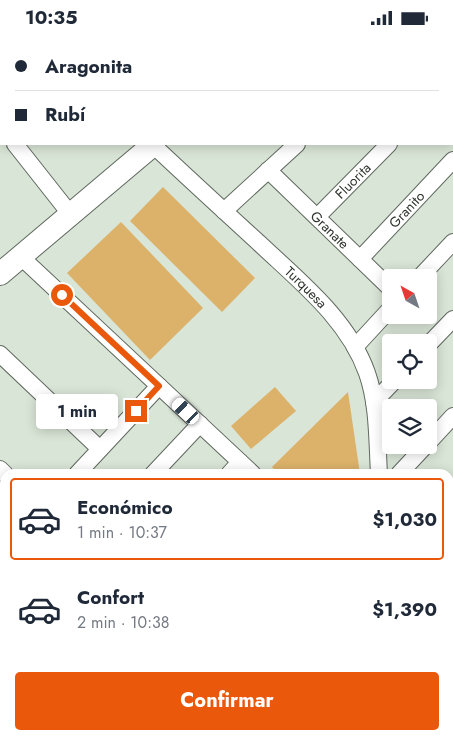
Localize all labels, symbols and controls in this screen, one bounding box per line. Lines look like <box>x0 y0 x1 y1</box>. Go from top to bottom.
text: 10:35 <box>25 4 77 31</box>
text: Aragonita <box>45 53 132 80</box>
text: Rubí <box>45 101 85 128</box>
street label: Fluorita <box>330 158 375 203</box>
street label: Granito <box>384 186 429 232</box>
street label: Granate <box>306 206 354 253</box>
street label: Turquesa <box>280 262 332 313</box>
north arrow <box>382 269 438 324</box>
map controls <box>382 269 437 454</box>
route start <box>51 284 73 306</box>
button: locate <box>382 334 437 389</box>
callout: 1 min <box>36 393 118 429</box>
car <box>169 395 202 427</box>
button: layers <box>382 399 437 454</box>
text: 1 min <box>57 400 97 423</box>
route end <box>125 400 147 422</box>
text: Económico <box>77 494 173 521</box>
icon: car <box>17 497 62 542</box>
text: $1,030 <box>372 506 437 533</box>
text: 1 min · 10:37 <box>77 521 167 544</box>
text: Confort <box>77 584 144 611</box>
icon: car <box>17 587 62 632</box>
text: $1,390 <box>372 596 437 623</box>
text: 2 min · 10:38 <box>77 611 169 634</box>
button: Confirmar <box>15 672 439 730</box>

